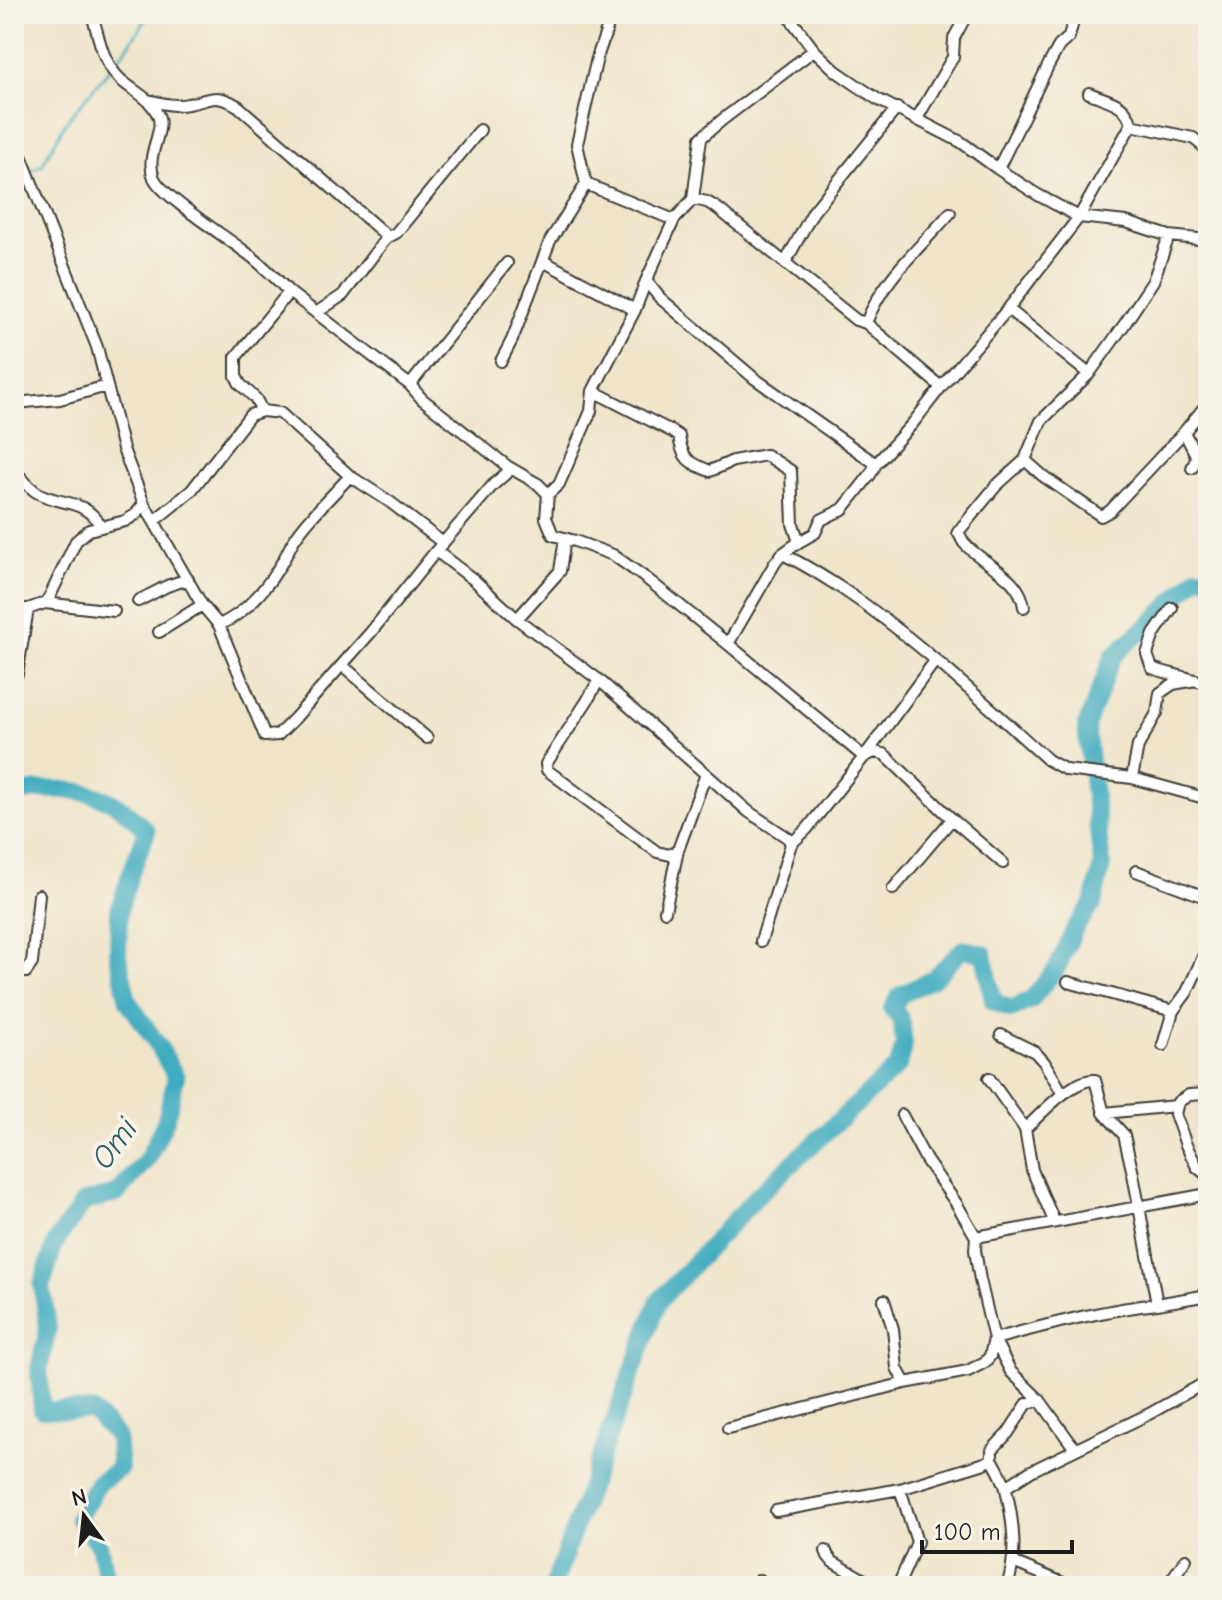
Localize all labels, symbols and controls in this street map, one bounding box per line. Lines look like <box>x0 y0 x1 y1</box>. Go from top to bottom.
water label: Omi <box>84 1110 146 1176</box>
north arrow <box>44 1476 124 1556</box>
text: N <box>69 1483 89 1512</box>
scale bar <box>922 1504 1072 1554</box>
text: 100 m <box>934 1518 1001 1546</box>

